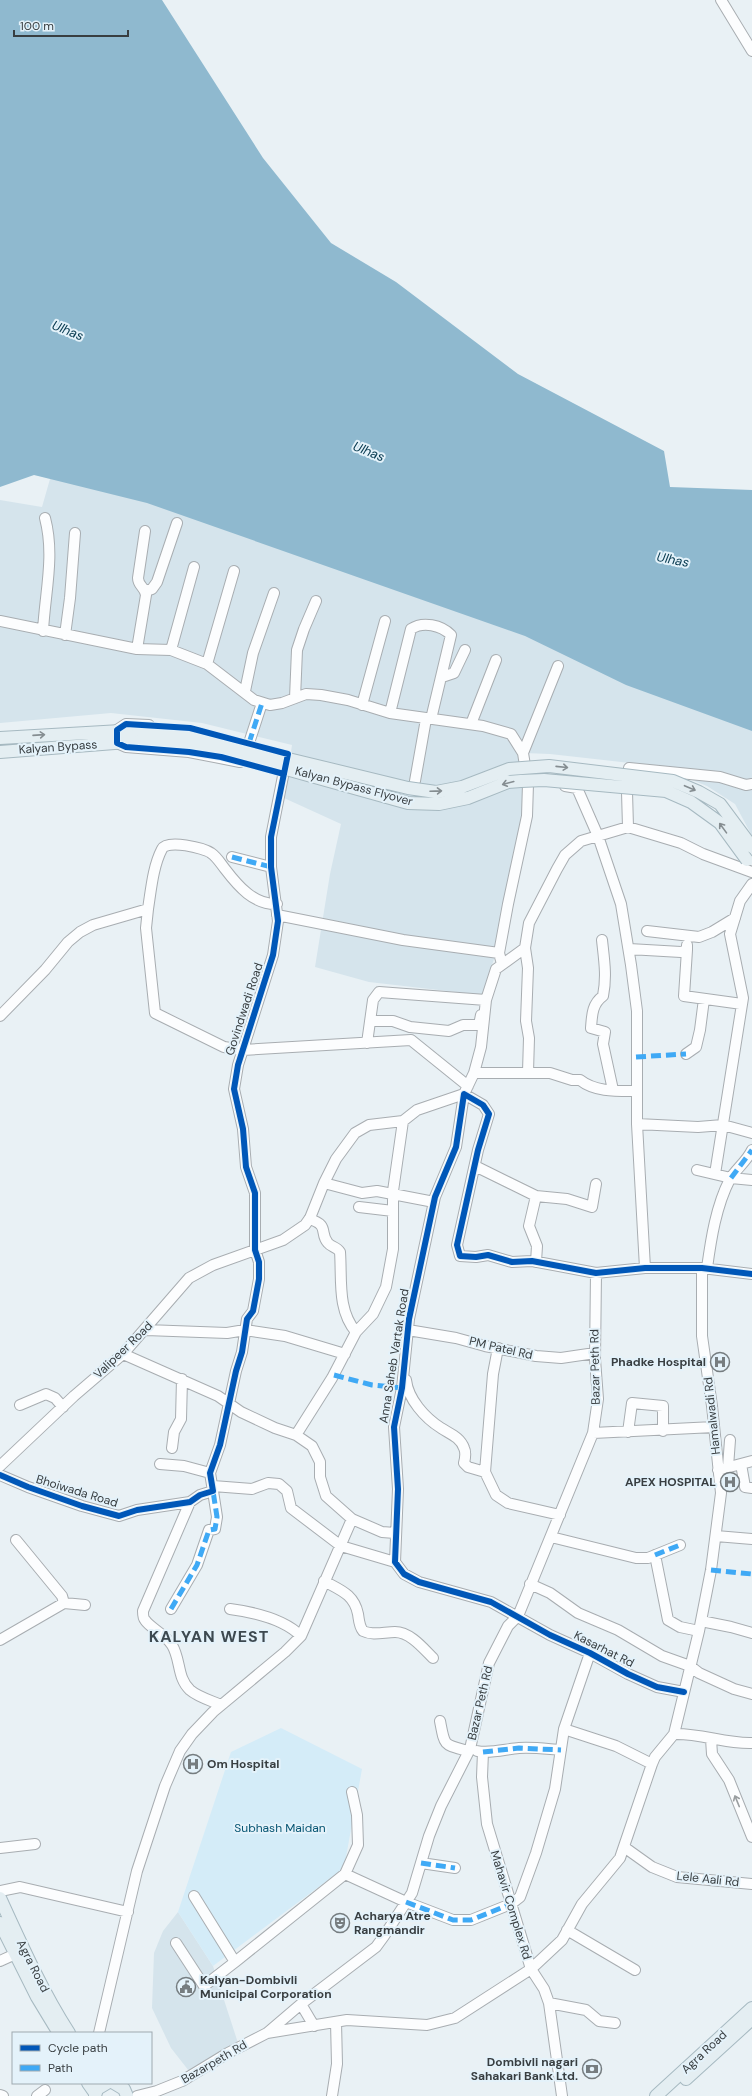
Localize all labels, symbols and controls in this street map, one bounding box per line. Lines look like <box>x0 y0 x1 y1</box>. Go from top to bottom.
scale bar <box>14 12 128 38</box>
text: 100 m <box>20 18 54 34</box>
water label: Ulhas <box>49 316 86 344</box>
water label: Ulhas <box>350 437 387 465</box>
water label: Ulhas <box>655 548 691 571</box>
one-way arrow <box>32 732 45 739</box>
street label: Kalyan Bypass <box>18 736 98 758</box>
street label: Kalyan Bypass Flyover <box>293 763 415 810</box>
one-way arrow <box>555 763 568 771</box>
one-way arrow <box>502 780 515 787</box>
one-way arrow <box>683 785 695 792</box>
one-way arrow <box>429 787 442 794</box>
one-way arrow <box>719 823 728 834</box>
street label: Govindwadi Road <box>221 961 267 1057</box>
street label: Anna Saheb Vartak Road <box>375 1288 413 1424</box>
street label: Valipeer Road <box>90 1318 156 1382</box>
street label: Bazar Peth Rd <box>586 1329 604 1405</box>
street label: PM Patel Rd <box>468 1333 534 1363</box>
hospital icon: Phadke Hospital <box>709 1351 731 1373</box>
place label: Phadke Hospital <box>611 1354 706 1370</box>
street label: Hamalwadi Rd <box>700 1376 724 1456</box>
street label: Bhoiwada Road <box>34 1471 120 1511</box>
hospital icon: APEX HOSPITAL <box>719 1471 741 1493</box>
place label: APEX HOSPITAL <box>625 1474 716 1490</box>
district label: KALYAN WEST <box>149 1626 269 1647</box>
street label: Kasarhat Rd <box>571 1627 637 1671</box>
street label: Bazar Peth Rd <box>464 1664 496 1742</box>
hospital icon: Om Hospital <box>182 1753 204 1775</box>
place label: Om Hospital <box>207 1756 279 1772</box>
one-way arrow <box>733 1795 741 1807</box>
park label: Subhash Maidan <box>234 1820 326 1836</box>
street label: Mahavir Complex Rd <box>487 1849 535 1961</box>
street label: Lele Aali Rd <box>676 1868 740 1890</box>
place label: Acharya Atre Rangmandir <box>354 1908 431 1938</box>
theatre icon: Acharya Atre Rangmandir <box>329 1912 351 1934</box>
street label: Agra Road <box>13 1937 53 1995</box>
place label: Kalyan-Dombivli Municipal Corporation <box>200 1972 332 2002</box>
public building icon: Kalyan-Dombivli Municipal Corporation <box>175 1976 197 1998</box>
street label: Agra Road <box>678 2027 730 2077</box>
legend <box>12 2032 152 2084</box>
street label: Bazarpeth Rd <box>178 2037 250 2087</box>
text: Cycle path <box>48 2040 108 2056</box>
place label: Dombivli nagari Sahakari Bank Ltd. <box>471 2054 578 2084</box>
bank icon: Dombivli nagari Sahakari Bank Ltd. <box>581 2058 603 2080</box>
text: Path <box>48 2060 73 2076</box>

